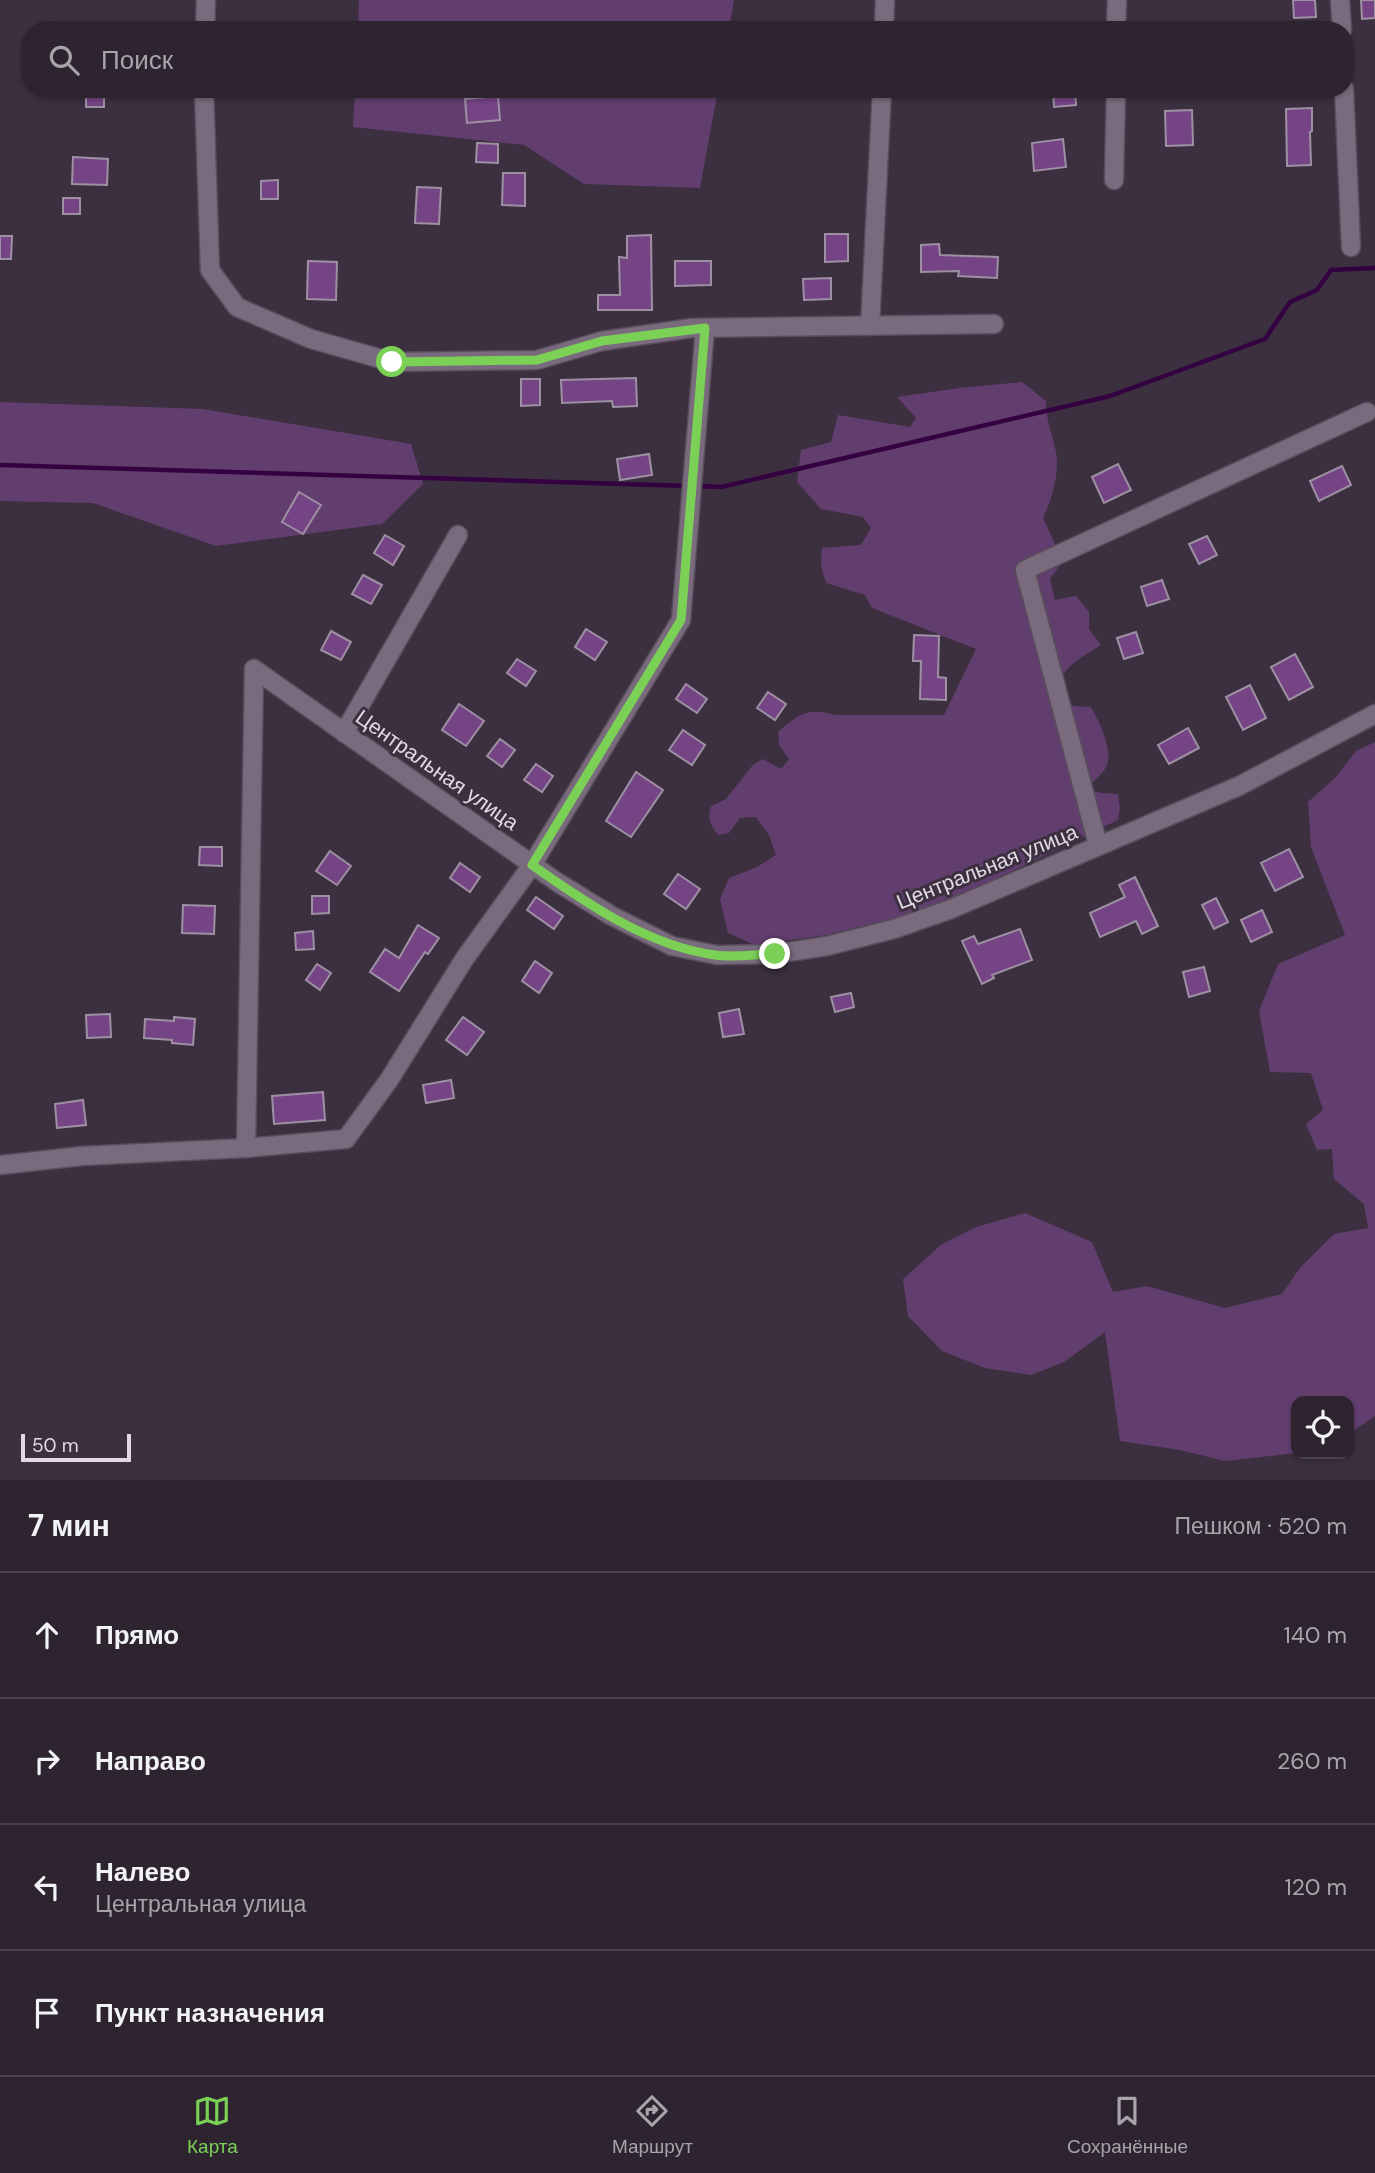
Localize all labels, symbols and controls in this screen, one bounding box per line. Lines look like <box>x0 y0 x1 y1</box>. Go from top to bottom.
search box <box>21 21 1354 98</box>
icon: search <box>45 41 83 79</box>
text: Поиск <box>101 43 173 77</box>
route start <box>376 346 407 377</box>
street label: Центральная улица <box>350 703 524 837</box>
street label: Центральная улица <box>892 818 1082 916</box>
route end <box>759 938 790 969</box>
map controls <box>1291 1396 1354 1459</box>
button: locate <box>1291 1396 1354 1459</box>
scale bar <box>21 1431 131 1463</box>
text: 50 m <box>32 1433 79 1458</box>
text: 7 мин <box>28 1506 110 1545</box>
text: Пешком · 520 m <box>1175 1511 1347 1541</box>
icon: ahead <box>28 1616 66 1654</box>
text: Прямо <box>95 1618 179 1652</box>
text: 140 m <box>1284 1620 1347 1650</box>
icon: right <box>28 1742 66 1780</box>
text: Направо <box>95 1744 206 1778</box>
text: 260 m <box>1277 1746 1347 1776</box>
text: Налево <box>95 1855 190 1889</box>
icon: left <box>28 1868 66 1906</box>
text: 120 m <box>1284 1872 1347 1902</box>
text: Центральная улица <box>95 1889 306 1919</box>
icon: arrive <box>28 1994 66 2032</box>
text: Пункт назначения <box>95 1996 325 2030</box>
tab: Карта <box>187 2092 238 2159</box>
tab: Маршрут <box>612 2092 693 2159</box>
tab: Сохранённые <box>1067 2092 1188 2159</box>

